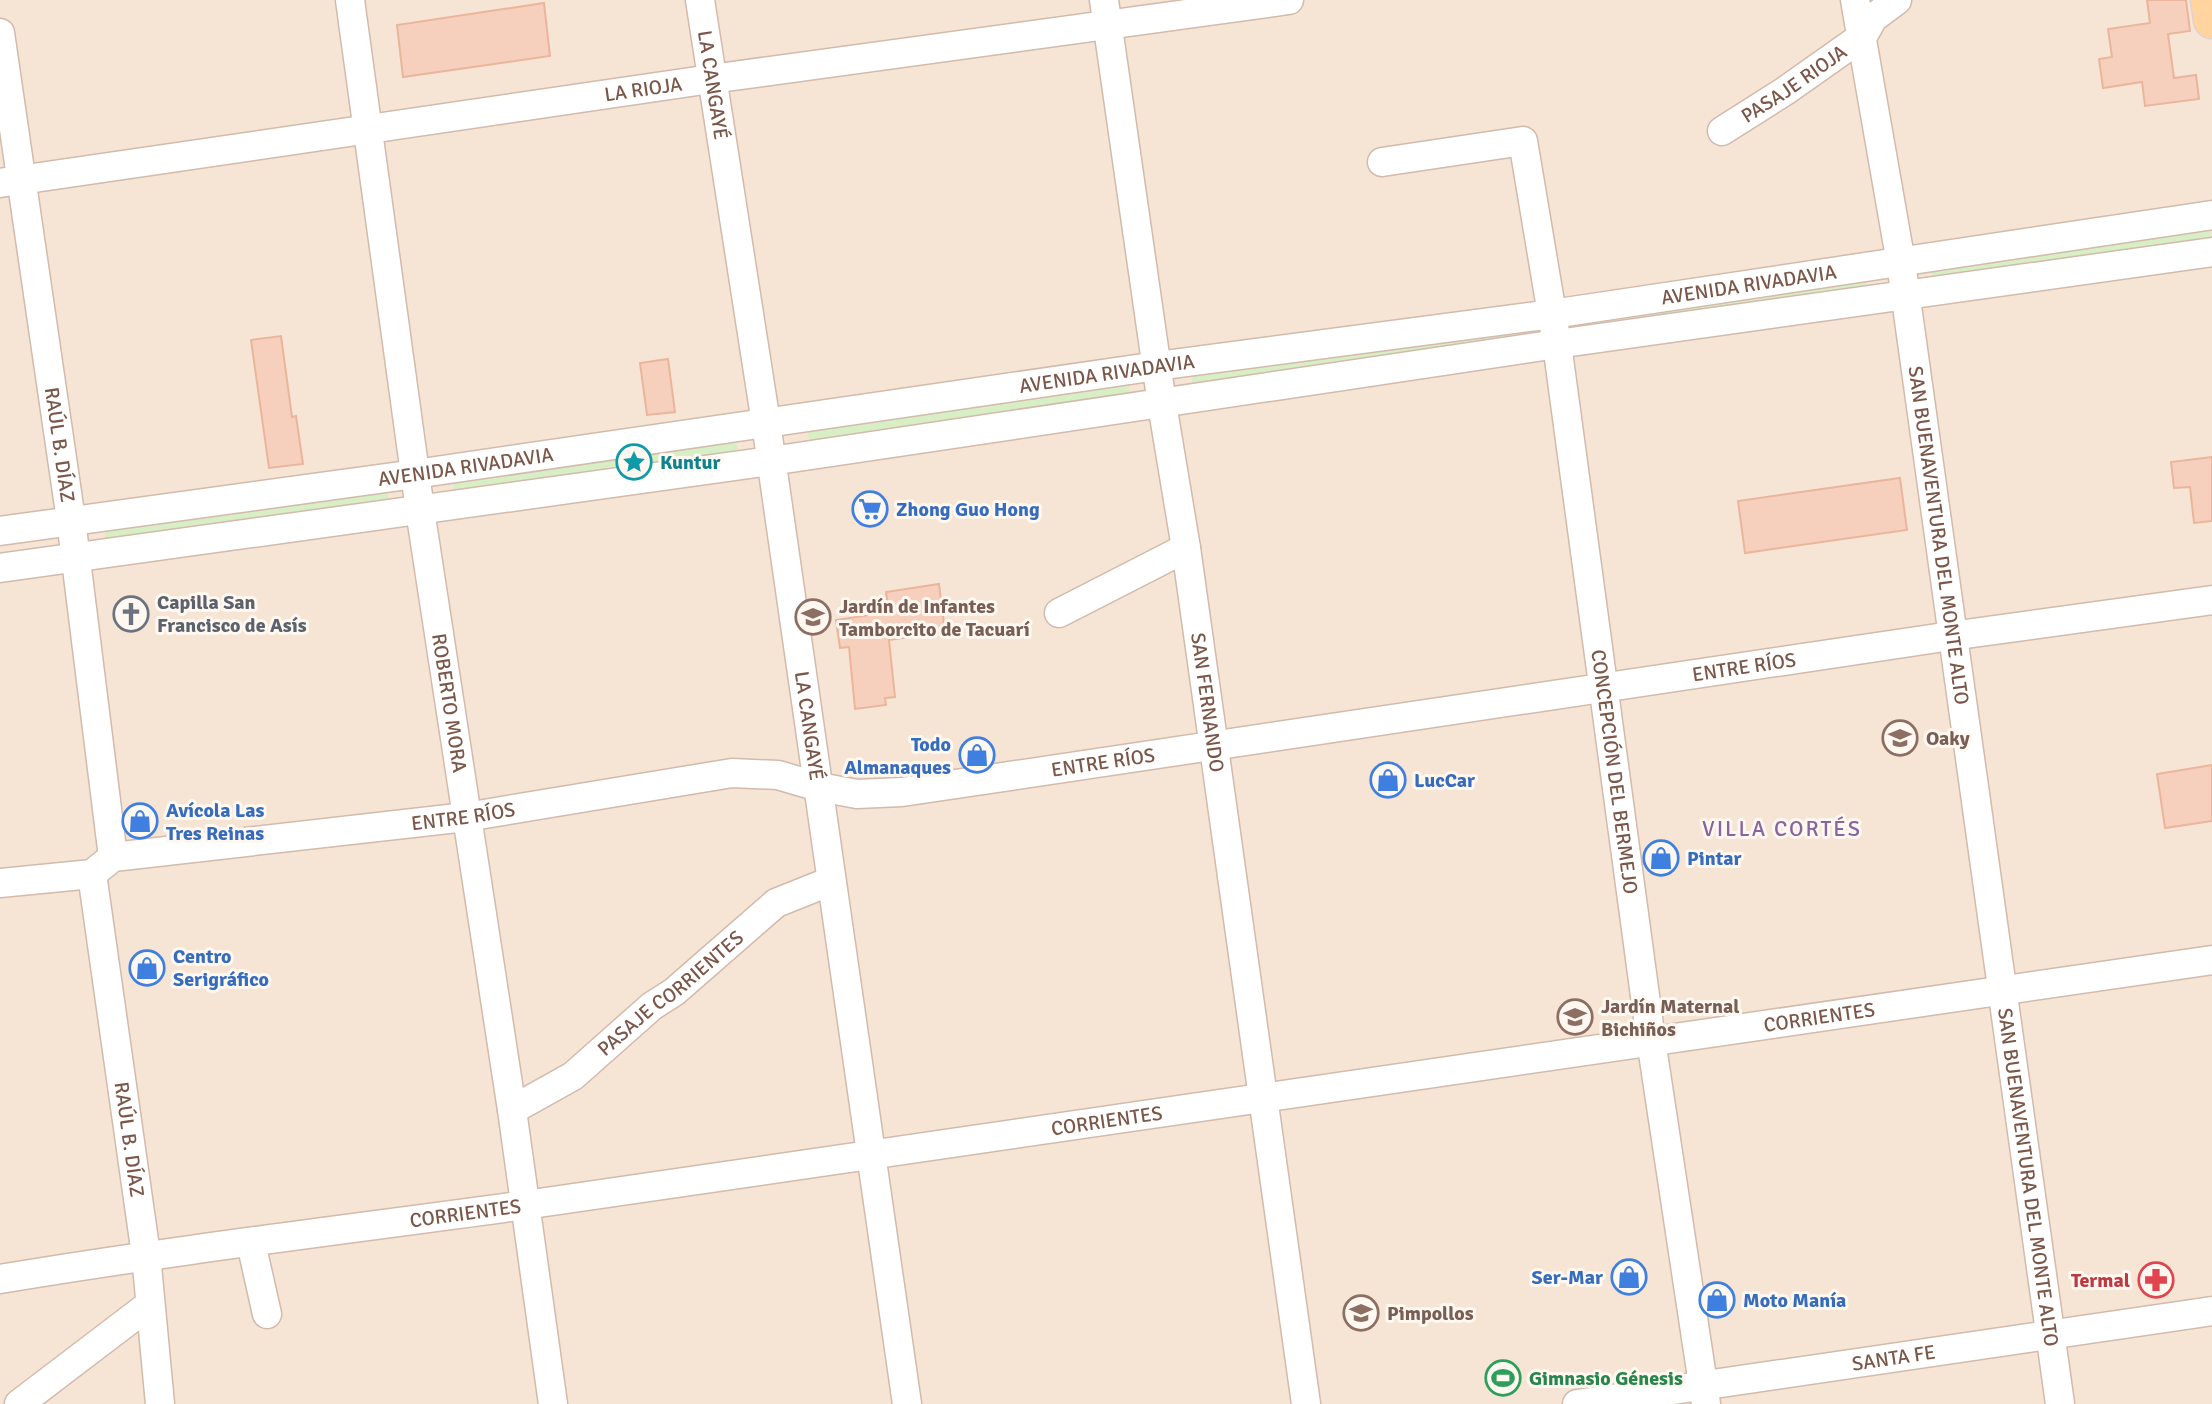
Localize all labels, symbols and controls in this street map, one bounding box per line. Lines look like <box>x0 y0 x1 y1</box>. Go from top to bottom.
street label: LA CANGAYÉ <box>692 29 734 141</box>
street label: PASAJE RIOJA <box>1737 39 1852 129</box>
street label: LA RIOJA <box>603 71 684 107</box>
street label: AVENIDA RIVADAVIA <box>1659 260 1838 310</box>
street label: AVENIDA RIVADAVIA <box>1018 349 1196 399</box>
street label: SAN BUENAVENTURA DEL MONTE ALTO <box>1902 365 1974 706</box>
street label: RAÚL B. DÍAZ <box>39 386 80 504</box>
street label: AVENIDA RIVADAVIA <box>376 442 555 492</box>
place icon: Kuntur <box>615 443 653 481</box>
place label: Kuntur <box>660 450 720 475</box>
supermarket icon: Zhong Guo Hong <box>851 490 889 528</box>
place label: Zhong Guo Hong <box>896 497 1040 522</box>
place label: Capilla San Francisco de Asís <box>157 590 307 638</box>
place label: Jardín de Infantes Tamborcito de Tacuarí <box>839 594 1030 642</box>
church icon: Capilla San Francisco de Asís <box>112 595 150 633</box>
school or university icon: Jardín de Infantes Tamborcito de Tacuarí <box>794 598 832 636</box>
street label: SAN FERNANDO <box>1185 631 1229 774</box>
street label: ROBERTO MORA <box>426 632 472 774</box>
street label: ENTRE RÍOS <box>1690 647 1798 687</box>
street label: CONCEPCIÓN DEL BERMEJO <box>1585 648 1643 896</box>
street label: LA CANGAYÉ <box>789 669 829 782</box>
school or university icon: Oaky <box>1881 719 1919 757</box>
place label: Oaky <box>1926 726 1970 751</box>
place label: Todo Almanaques <box>844 732 951 780</box>
shop icon: Todo Almanaques <box>958 736 996 774</box>
street label: ENTRE RÍOS <box>1049 743 1157 783</box>
shop icon: LucCar <box>1369 761 1407 799</box>
place label: LucCar <box>1414 768 1475 793</box>
street label: ENTRE RÍOS <box>410 797 517 836</box>
place label: Avícola Las Tres Reinas <box>166 798 265 846</box>
shop icon: Avícola Las Tres Reinas <box>121 802 159 840</box>
district label: VILLA CORTÉS <box>1702 815 1862 842</box>
shop icon: Pintar <box>1642 839 1680 877</box>
place label: Pintar <box>1687 846 1741 871</box>
street label: PASAJE CORRIENTES <box>592 925 749 1061</box>
place label: Centro Serigráfico <box>173 944 269 992</box>
shop icon: Centro Serigráfico <box>128 949 166 987</box>
place label: Jardín Maternal Bichiños <box>1601 994 1739 1042</box>
street label: CORRIENTES <box>1762 997 1877 1038</box>
school or university icon: Jardín Maternal Bichiños <box>1556 998 1594 1036</box>
street label: SAN BUENAVENTURA DEL MONTE ALTO <box>1992 1006 2064 1348</box>
street label: RAÚL B. DÍAZ <box>109 1080 150 1199</box>
street label: CORRIENTES <box>1049 1101 1164 1141</box>
street label: CORRIENTES <box>408 1194 523 1233</box>
shop icon: Ser-Mar <box>1610 1258 1648 1296</box>
pharmacy icon: Termal <box>2137 1261 2175 1299</box>
place label: Ser-Mar <box>1532 1265 1603 1290</box>
place label: Termal <box>2071 1268 2130 1293</box>
shop icon: Moto Manía <box>1698 1281 1736 1319</box>
place label: Moto Manía <box>1743 1288 1846 1313</box>
school or university icon: Pimpollos <box>1342 1294 1380 1332</box>
place label: Pimpollos <box>1387 1301 1474 1326</box>
street label: SANTA FE <box>1850 1340 1937 1377</box>
sports icon: Gimnasio Génesis <box>1484 1359 1522 1397</box>
place label: Gimnasio Génesis <box>1529 1366 1683 1391</box>

